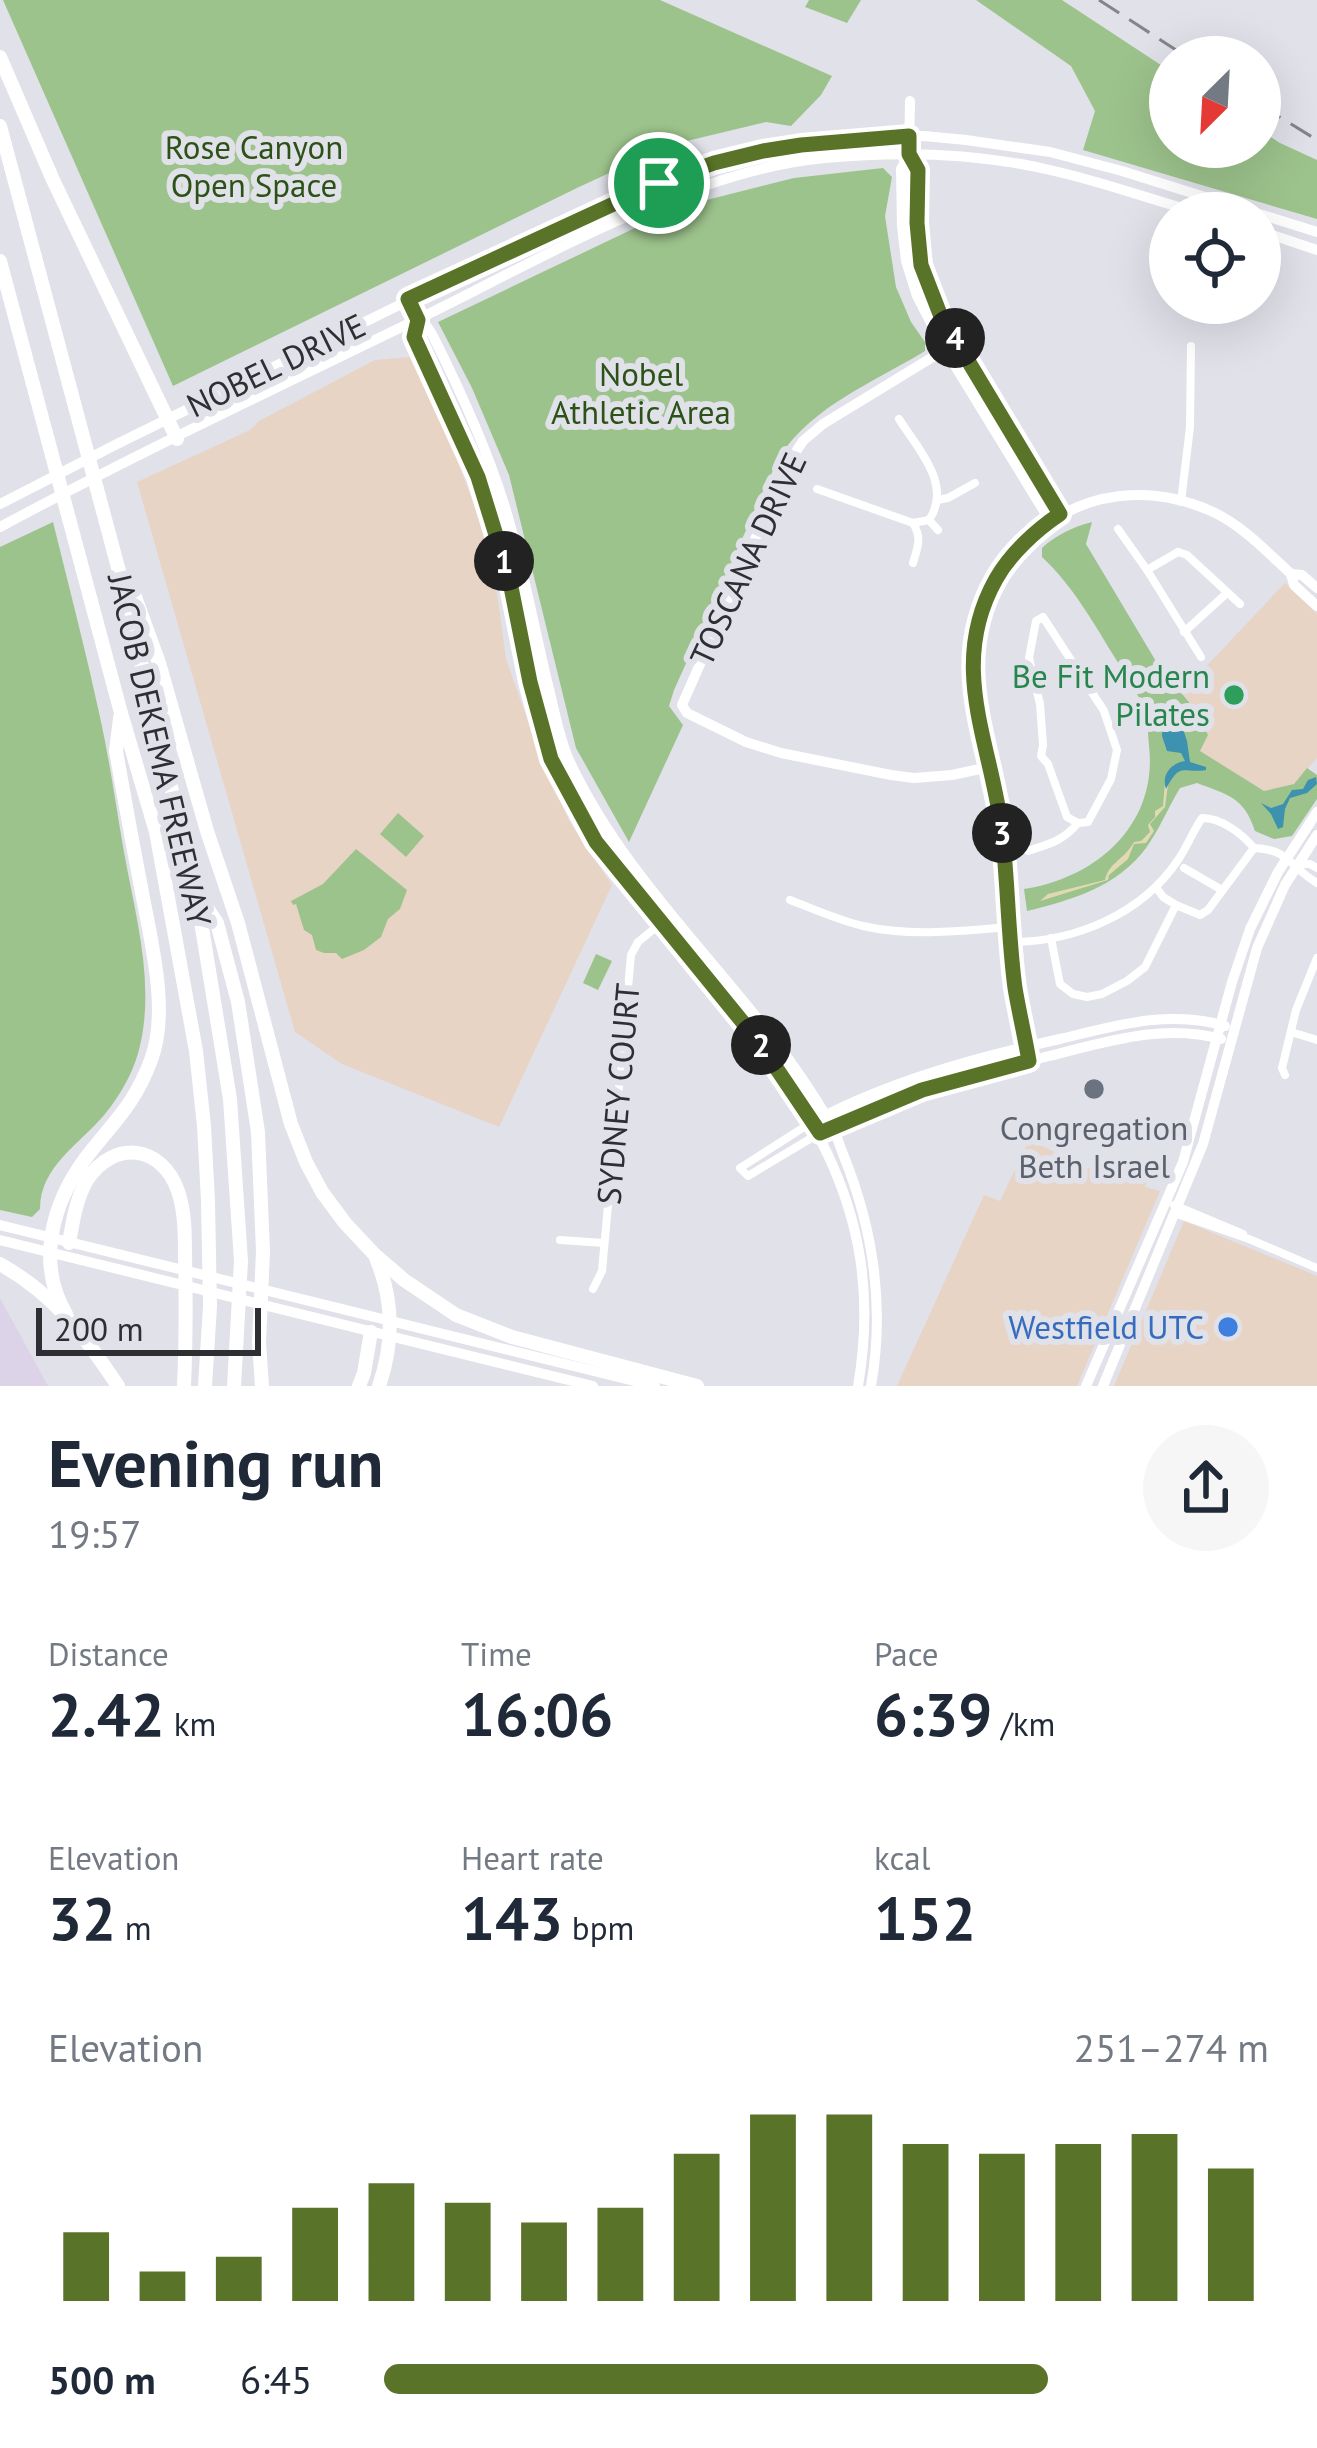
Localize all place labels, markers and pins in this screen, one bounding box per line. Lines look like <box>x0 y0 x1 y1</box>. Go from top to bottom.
pin <box>608 132 710 234</box>
pin: 4 <box>925 308 985 368</box>
pin: 1 <box>474 531 534 591</box>
place label: Be Fit Modern Pilates <box>1012 654 1210 735</box>
marker: Be Fit Modern Pilates <box>1221 682 1247 708</box>
pin: 3 <box>972 803 1032 863</box>
pin: 2 <box>731 1015 791 1075</box>
marker: Congregation Beth Israel <box>1081 1076 1107 1102</box>
place label: Congregation Beth Israel <box>1000 1106 1188 1187</box>
place label: Westfield UTC <box>1008 1305 1204 1348</box>
marker: Westfield UTC <box>1215 1314 1241 1340</box>

